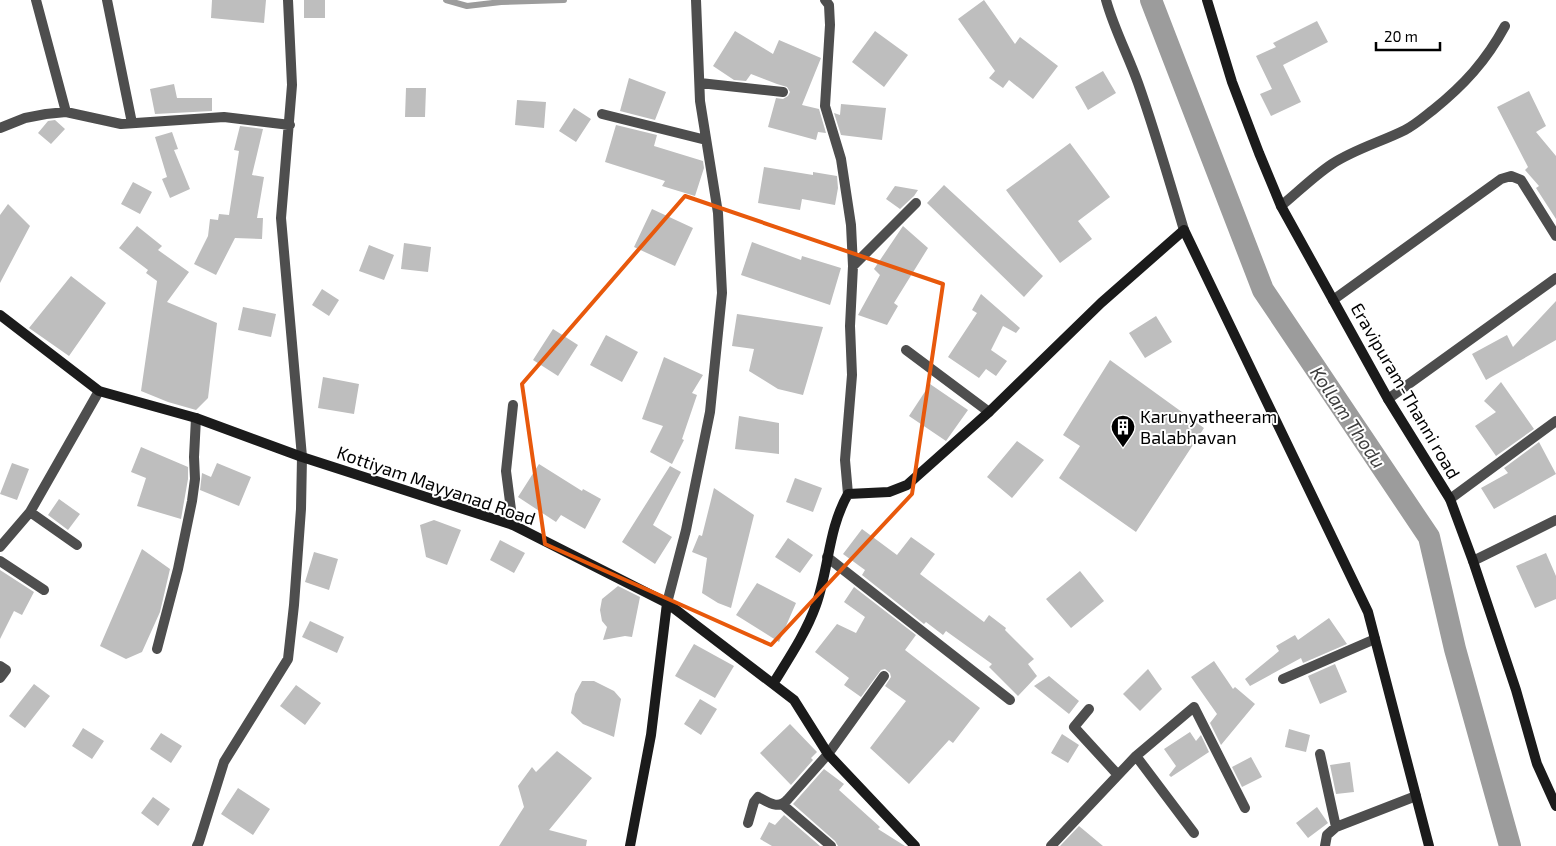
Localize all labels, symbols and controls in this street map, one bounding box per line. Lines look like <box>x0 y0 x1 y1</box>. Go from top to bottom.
scale bar <box>1376 20 1440 52</box>
text: 20 m <box>1384 27 1418 45</box>
street label: Eravipuram-Thanni road <box>1346 299 1465 482</box>
water label: Kollam Thodu <box>1306 361 1391 472</box>
place label: Karunyatheeram Balabhavan <box>1140 405 1277 448</box>
building icon: Karunyatheeram Balabhavan <box>1110 414 1136 448</box>
street label: Kottiyam Mayyanad Road <box>334 441 538 529</box>

